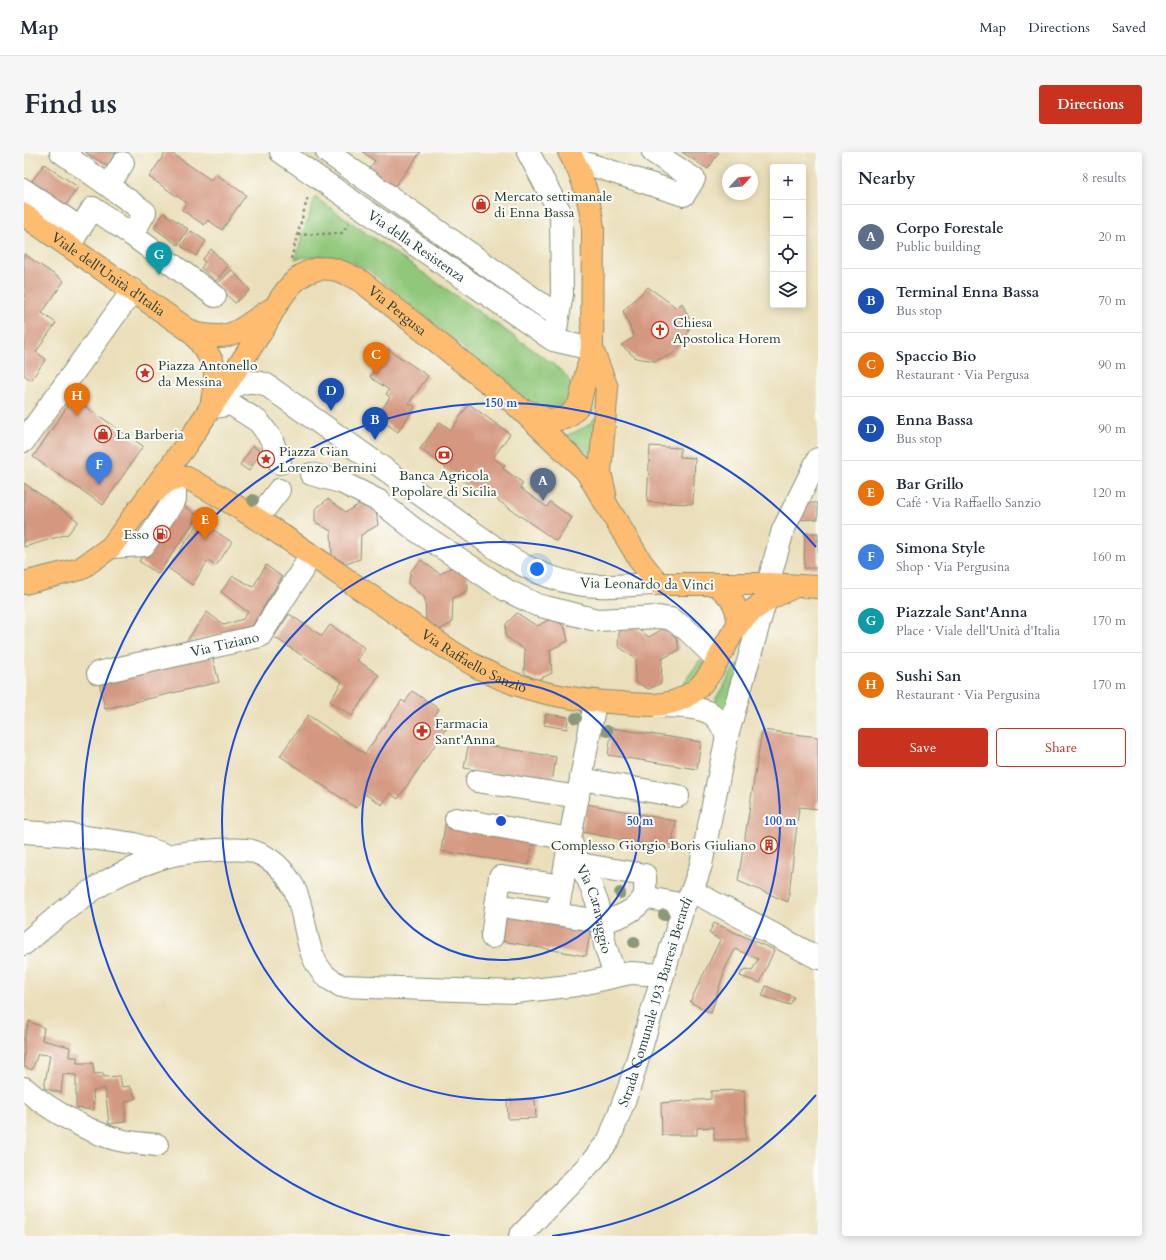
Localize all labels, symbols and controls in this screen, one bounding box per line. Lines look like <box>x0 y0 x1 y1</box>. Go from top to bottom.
text: Map <box>20 15 59 41</box>
text: Map <box>980 18 1006 37</box>
text: Directions <box>1028 18 1090 37</box>
text: Saved <box>1112 18 1146 37</box>
text: Find us <box>24 85 117 123</box>
button: Directions <box>1039 85 1142 124</box>
north arrow <box>722 164 758 200</box>
map controls <box>770 164 806 308</box>
button: + <box>770 164 806 200</box>
text: Nearby <box>858 167 915 190</box>
text: 8 results <box>1082 169 1126 187</box>
place label: Mercato settimanale di Enna Bassa <box>494 187 612 222</box>
shop icon: Mercato settimanale di Enna Bassa <box>471 194 491 214</box>
button: − <box>770 200 806 236</box>
street label: Via della Resistenza <box>364 205 470 286</box>
text: Corpo Forestale <box>896 218 1004 238</box>
street label: Viale dell'Unità d'Italia <box>48 227 169 320</box>
text: A <box>866 228 876 246</box>
text: 20 m <box>1098 228 1126 246</box>
button: locate <box>770 236 806 272</box>
text: Public building <box>896 238 981 256</box>
pin: G <box>146 242 172 275</box>
button: layers <box>770 272 806 308</box>
street label: Via Pergusa <box>364 281 431 339</box>
text: Terminal Enna Bassa <box>896 282 1039 302</box>
text: B <box>866 292 876 310</box>
text: 70 m <box>1098 292 1126 310</box>
text: Bus stop <box>896 302 942 320</box>
place label: Chiesa Apostolica Horem <box>673 313 781 348</box>
church icon: Chiesa Apostolica Horem <box>650 320 670 340</box>
pin: C <box>363 342 389 375</box>
text: Spaccio Bio <box>896 346 976 366</box>
place label: Piazza Antonello da Messina <box>158 356 258 391</box>
text: C <box>866 356 876 374</box>
text: 90 m <box>1098 356 1126 374</box>
place icon: Piazza Antonello da Messina <box>135 363 155 383</box>
text: Restaurant · Via Pergusa <box>896 366 1029 384</box>
pin: D <box>318 378 344 411</box>
pin: H <box>64 383 90 416</box>
text: 150 m <box>485 395 518 411</box>
pin: B <box>362 407 388 440</box>
text: Enna Bassa <box>896 410 973 430</box>
text: D <box>865 420 877 438</box>
text: 90 m <box>1098 420 1126 438</box>
shop icon: La Barberia <box>93 424 113 444</box>
place label: La Barberia <box>116 425 184 444</box>
text: Bus stop <box>896 430 942 448</box>
place label: Piazza Gian Lorenzo Bernini <box>279 442 377 477</box>
bank icon: Banca Agricola Popolare di Sicilia <box>434 445 454 465</box>
place icon: Piazza Gian Lorenzo Bernini <box>256 449 276 469</box>
pin: F <box>86 452 112 485</box>
place label: Banca Agricola Popolare di Sicilia <box>391 466 497 501</box>
pin: A <box>530 468 556 501</box>
text: Bar Grillo <box>896 474 964 494</box>
text: E <box>867 484 875 502</box>
text: 120 m <box>1092 484 1126 502</box>
text: Café · Via Raffaello Sanzio <box>896 494 1041 512</box>
pin: E <box>192 507 218 540</box>
fuel station icon: Esso <box>152 524 172 544</box>
place label: Esso <box>123 525 149 544</box>
text: Simona Style <box>896 538 985 558</box>
text: F <box>867 548 875 566</box>
text: 160 m <box>1092 548 1126 566</box>
text: Shop · Via Pergusina <box>896 558 1010 576</box>
your location <box>527 559 547 579</box>
street label: Via Leonardo da Vinci <box>580 573 714 595</box>
text: Piazzale Sant'Anna <box>896 602 1027 622</box>
text: G <box>866 612 876 630</box>
text: 170 m <box>1092 612 1126 630</box>
text: Place · Viale dell'Unità d'Italia <box>896 622 1060 640</box>
street label: Via Raffaello Sanzio <box>418 624 530 697</box>
street label: Via Tiziano <box>188 627 261 661</box>
text: Sushi San <box>896 666 962 686</box>
text: H <box>865 676 877 694</box>
text: 170 m <box>1092 676 1126 694</box>
text: Restaurant · Via Pergusina <box>896 686 1040 704</box>
place label: Farmacia Sant'Anna <box>435 714 496 749</box>
pharmacy icon: Farmacia Sant'Anna <box>412 721 432 741</box>
button: Save <box>858 728 988 767</box>
button: Share <box>996 728 1126 767</box>
text: 50 m <box>627 813 654 829</box>
text: 100 m <box>764 813 797 829</box>
centre of rings <box>494 814 508 828</box>
building icon: Complesso Giorgio Boris Giuliano <box>759 835 779 855</box>
place label: Complesso Giorgio Boris Giuliano <box>551 836 756 855</box>
street label: Via Caravaggio <box>572 861 617 956</box>
street label: Strada Comunale 193 Barresi Berardi <box>613 893 697 1109</box>

